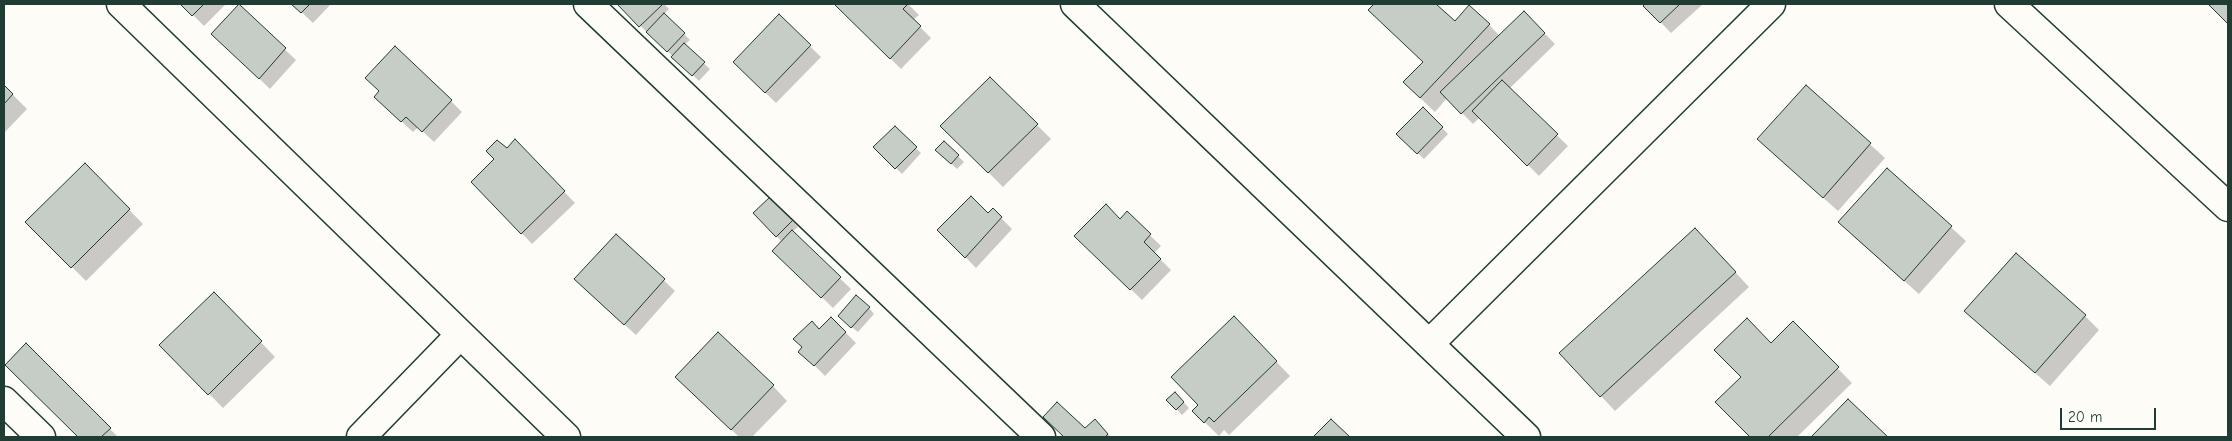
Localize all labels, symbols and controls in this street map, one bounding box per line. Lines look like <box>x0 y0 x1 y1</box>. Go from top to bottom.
scale bar <box>2062 398 2158 430</box>
text: 20 m <box>2068 408 2102 426</box>

